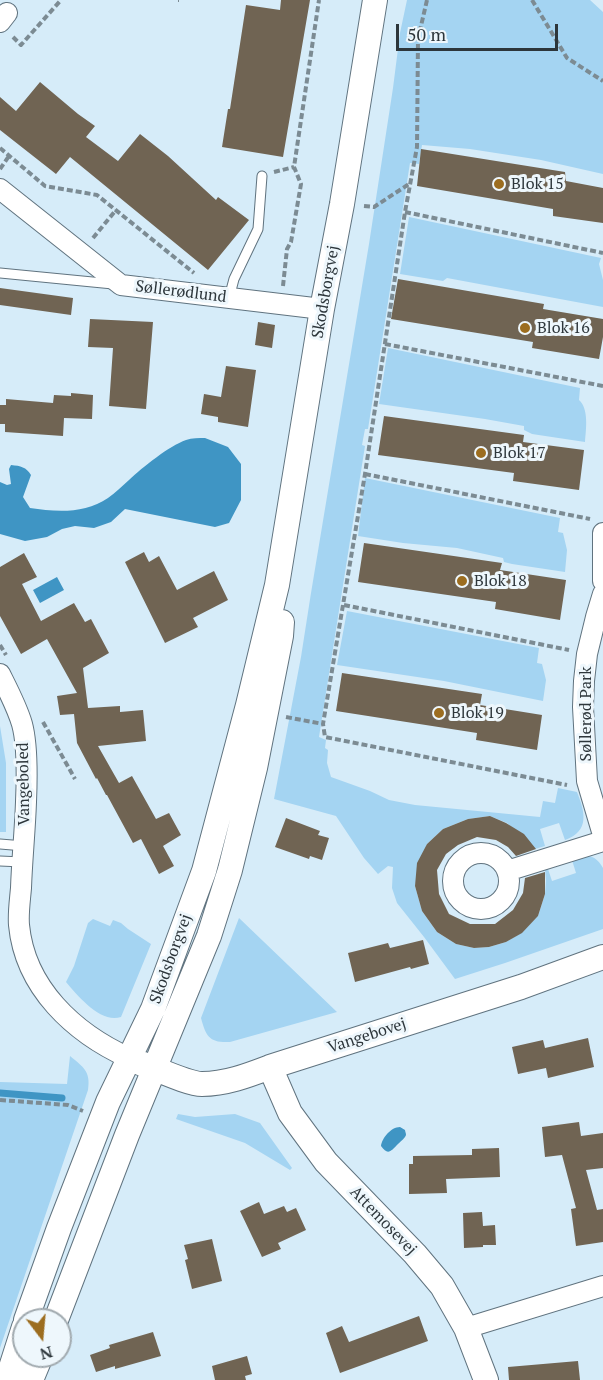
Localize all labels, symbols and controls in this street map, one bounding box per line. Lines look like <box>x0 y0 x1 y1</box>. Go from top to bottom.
scale bar <box>399 12 561 50</box>
text: 50 m <box>407 22 446 46</box>
place label: Blok 15 <box>511 174 564 194</box>
marker: Blok 15 <box>492 177 506 191</box>
street label: Skodsborgvej <box>308 244 344 340</box>
street label: Søllerødlund <box>134 277 228 307</box>
place label: Blok 16 <box>537 318 590 338</box>
marker: Blok 16 <box>518 321 532 335</box>
place label: Blok 17 <box>493 443 546 463</box>
marker: Blok 17 <box>474 446 488 460</box>
place label: Blok 18 <box>474 571 527 591</box>
marker: Blok 18 <box>455 574 469 588</box>
street label: Søllerød Park <box>576 667 596 761</box>
place label: Blok 19 <box>451 703 504 723</box>
marker: Blok 19 <box>432 706 446 720</box>
street label: Vangeboled <box>14 742 34 826</box>
street label: Skodsborgvej <box>146 912 196 1006</box>
street label: Vangebovej <box>325 1014 409 1058</box>
street label: Attemosevej <box>346 1183 420 1259</box>
north arrow <box>12 1308 72 1368</box>
text: N <box>38 1341 55 1366</box>

